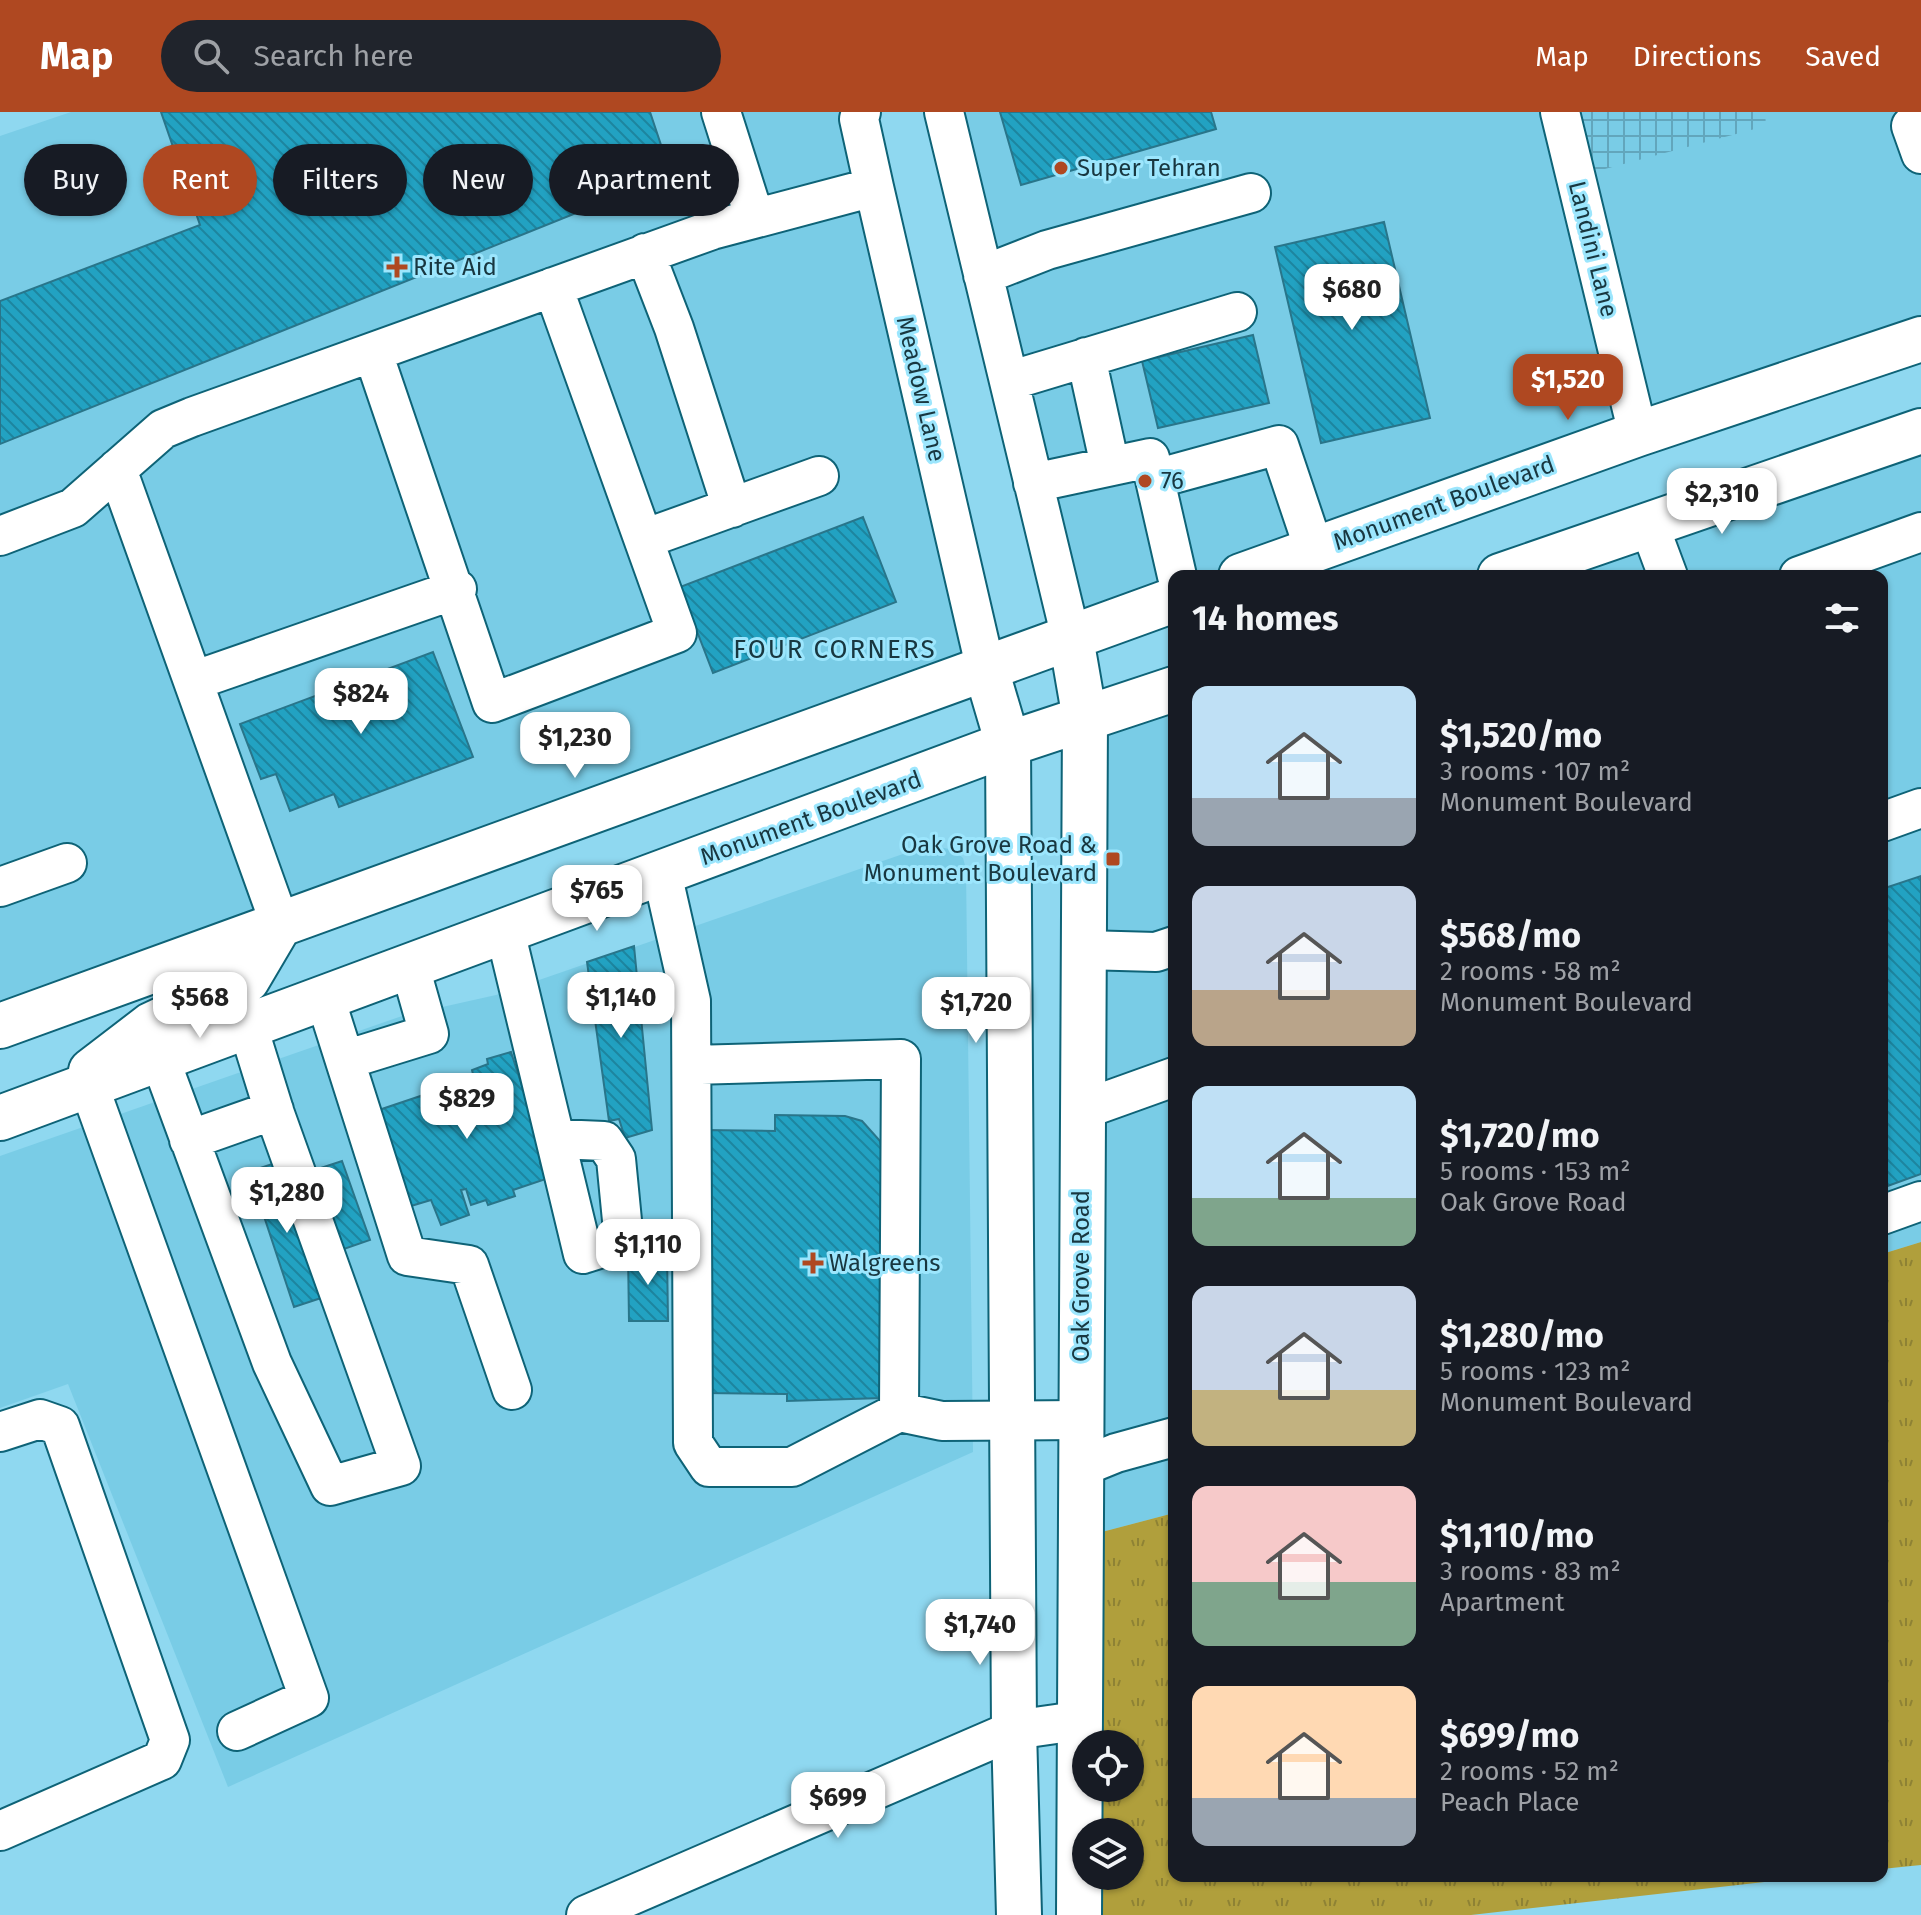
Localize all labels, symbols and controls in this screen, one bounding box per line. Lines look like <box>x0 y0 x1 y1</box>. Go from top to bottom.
search box <box>161 20 721 92</box>
text: Map <box>40 33 113 79</box>
icon: search <box>189 34 233 78</box>
text: Search here <box>253 38 414 74</box>
text: Map <box>1535 40 1589 73</box>
text: Directions <box>1633 40 1761 73</box>
text: Saved <box>1805 40 1881 73</box>
chip: Buy <box>24 144 127 216</box>
chip: Rent <box>143 144 257 216</box>
chip: Filters <box>273 144 407 216</box>
chip: New <box>423 144 533 216</box>
chip: Apartment <box>549 144 739 216</box>
place label: Super Tehran <box>1077 154 1221 182</box>
marker: Super Tehran <box>1052 159 1070 177</box>
street label: Landini Lane <box>1563 178 1623 320</box>
place label: Rite Aid <box>413 253 497 281</box>
marker: Rite Aid <box>388 258 406 276</box>
pin: $680 <box>1305 264 1399 332</box>
text: $680 <box>1322 274 1382 305</box>
street label: Meadow Lane <box>891 314 951 464</box>
pin: $1,520 <box>1503 354 1633 422</box>
text: $1,520 <box>1531 364 1605 395</box>
street label: Monument Boulevard <box>1330 450 1558 556</box>
place label: 76 <box>1161 467 1184 495</box>
pin: $2,310 <box>1657 468 1787 536</box>
marker: 76 <box>1136 472 1154 490</box>
text: $2,310 <box>1685 478 1759 509</box>
icon: filters <box>1820 596 1864 640</box>
text: 14 homes <box>1192 598 1338 639</box>
district label: FOUR CORNERS <box>733 634 937 665</box>
pin: $824 <box>314 668 408 736</box>
text: $824 <box>333 678 389 709</box>
pin: $1,230 <box>510 712 640 780</box>
text: $1,520/mo <box>1440 715 1602 756</box>
icon: home <box>1256 718 1352 814</box>
text: $1,230 <box>538 722 612 753</box>
text: 3 rooms · 107 m² <box>1440 756 1630 787</box>
street label: Monument Boulevard <box>697 765 925 871</box>
text: Monument Boulevard <box>1440 787 1693 818</box>
place label: Oak Grove Road & Monument Boulevard <box>864 831 1097 887</box>
marker: Oak Grove Road & Monument Boulevard <box>1104 850 1122 868</box>
pin: $765 <box>550 865 644 933</box>
text: $765 <box>570 875 624 906</box>
text: $568/mo <box>1440 915 1581 956</box>
icon: home <box>1256 918 1352 1014</box>
text: 2 rooms · 58 m² <box>1440 956 1621 987</box>
pin: $568 <box>153 972 247 1040</box>
pin: $1,140 <box>556 972 686 1040</box>
pin: $1,720 <box>911 977 1041 1045</box>
text: $568 <box>171 982 229 1013</box>
text: $1,140 <box>585 982 657 1013</box>
text: $1,720 <box>940 987 1012 1018</box>
text: Monument Boulevard <box>1440 987 1693 1018</box>
pin: $829 <box>420 1073 514 1141</box>
text: $829 <box>439 1083 495 1114</box>
text: $1,720/mo <box>1440 1115 1600 1156</box>
icon: home <box>1256 1118 1352 1214</box>
text: 5 rooms · 153 m² <box>1440 1156 1631 1187</box>
pin: $1,280 <box>222 1167 352 1235</box>
text: $1,280 <box>249 1177 325 1208</box>
text: Oak Grove Road <box>1440 1187 1627 1218</box>
street label: Oak Grove Road <box>1067 1190 1095 1362</box>
pin: $1,110 <box>583 1219 713 1287</box>
text: $1,110 <box>614 1229 682 1260</box>
place label: Walgreens <box>829 1249 940 1277</box>
marker: Walgreens <box>804 1254 822 1272</box>
text: $1,280/mo <box>1440 1315 1604 1356</box>
icon: home <box>1256 1318 1352 1414</box>
text: 5 rooms · 123 m² <box>1440 1356 1630 1387</box>
text: Monument Boulevard <box>1440 1387 1693 1418</box>
text: $1,110/mo <box>1440 1515 1594 1556</box>
icon: home <box>1256 1518 1352 1614</box>
text: 3 rooms · 83 m² <box>1440 1556 1621 1587</box>
text: Apartment <box>1440 1587 1565 1618</box>
pin: $1,740 <box>915 1599 1045 1667</box>
text: $1,740 <box>944 1609 1016 1640</box>
text: $699/mo <box>1440 1715 1579 1756</box>
icon: home <box>1256 1718 1352 1814</box>
map controls <box>1072 1730 1144 1890</box>
button: locate <box>1072 1730 1144 1802</box>
text: 2 rooms · 52 m² <box>1440 1756 1619 1787</box>
pin: $699 <box>791 1772 885 1840</box>
text: $699 <box>809 1782 867 1813</box>
text: Peach Place <box>1440 1787 1580 1818</box>
button: layers <box>1072 1818 1144 1890</box>

